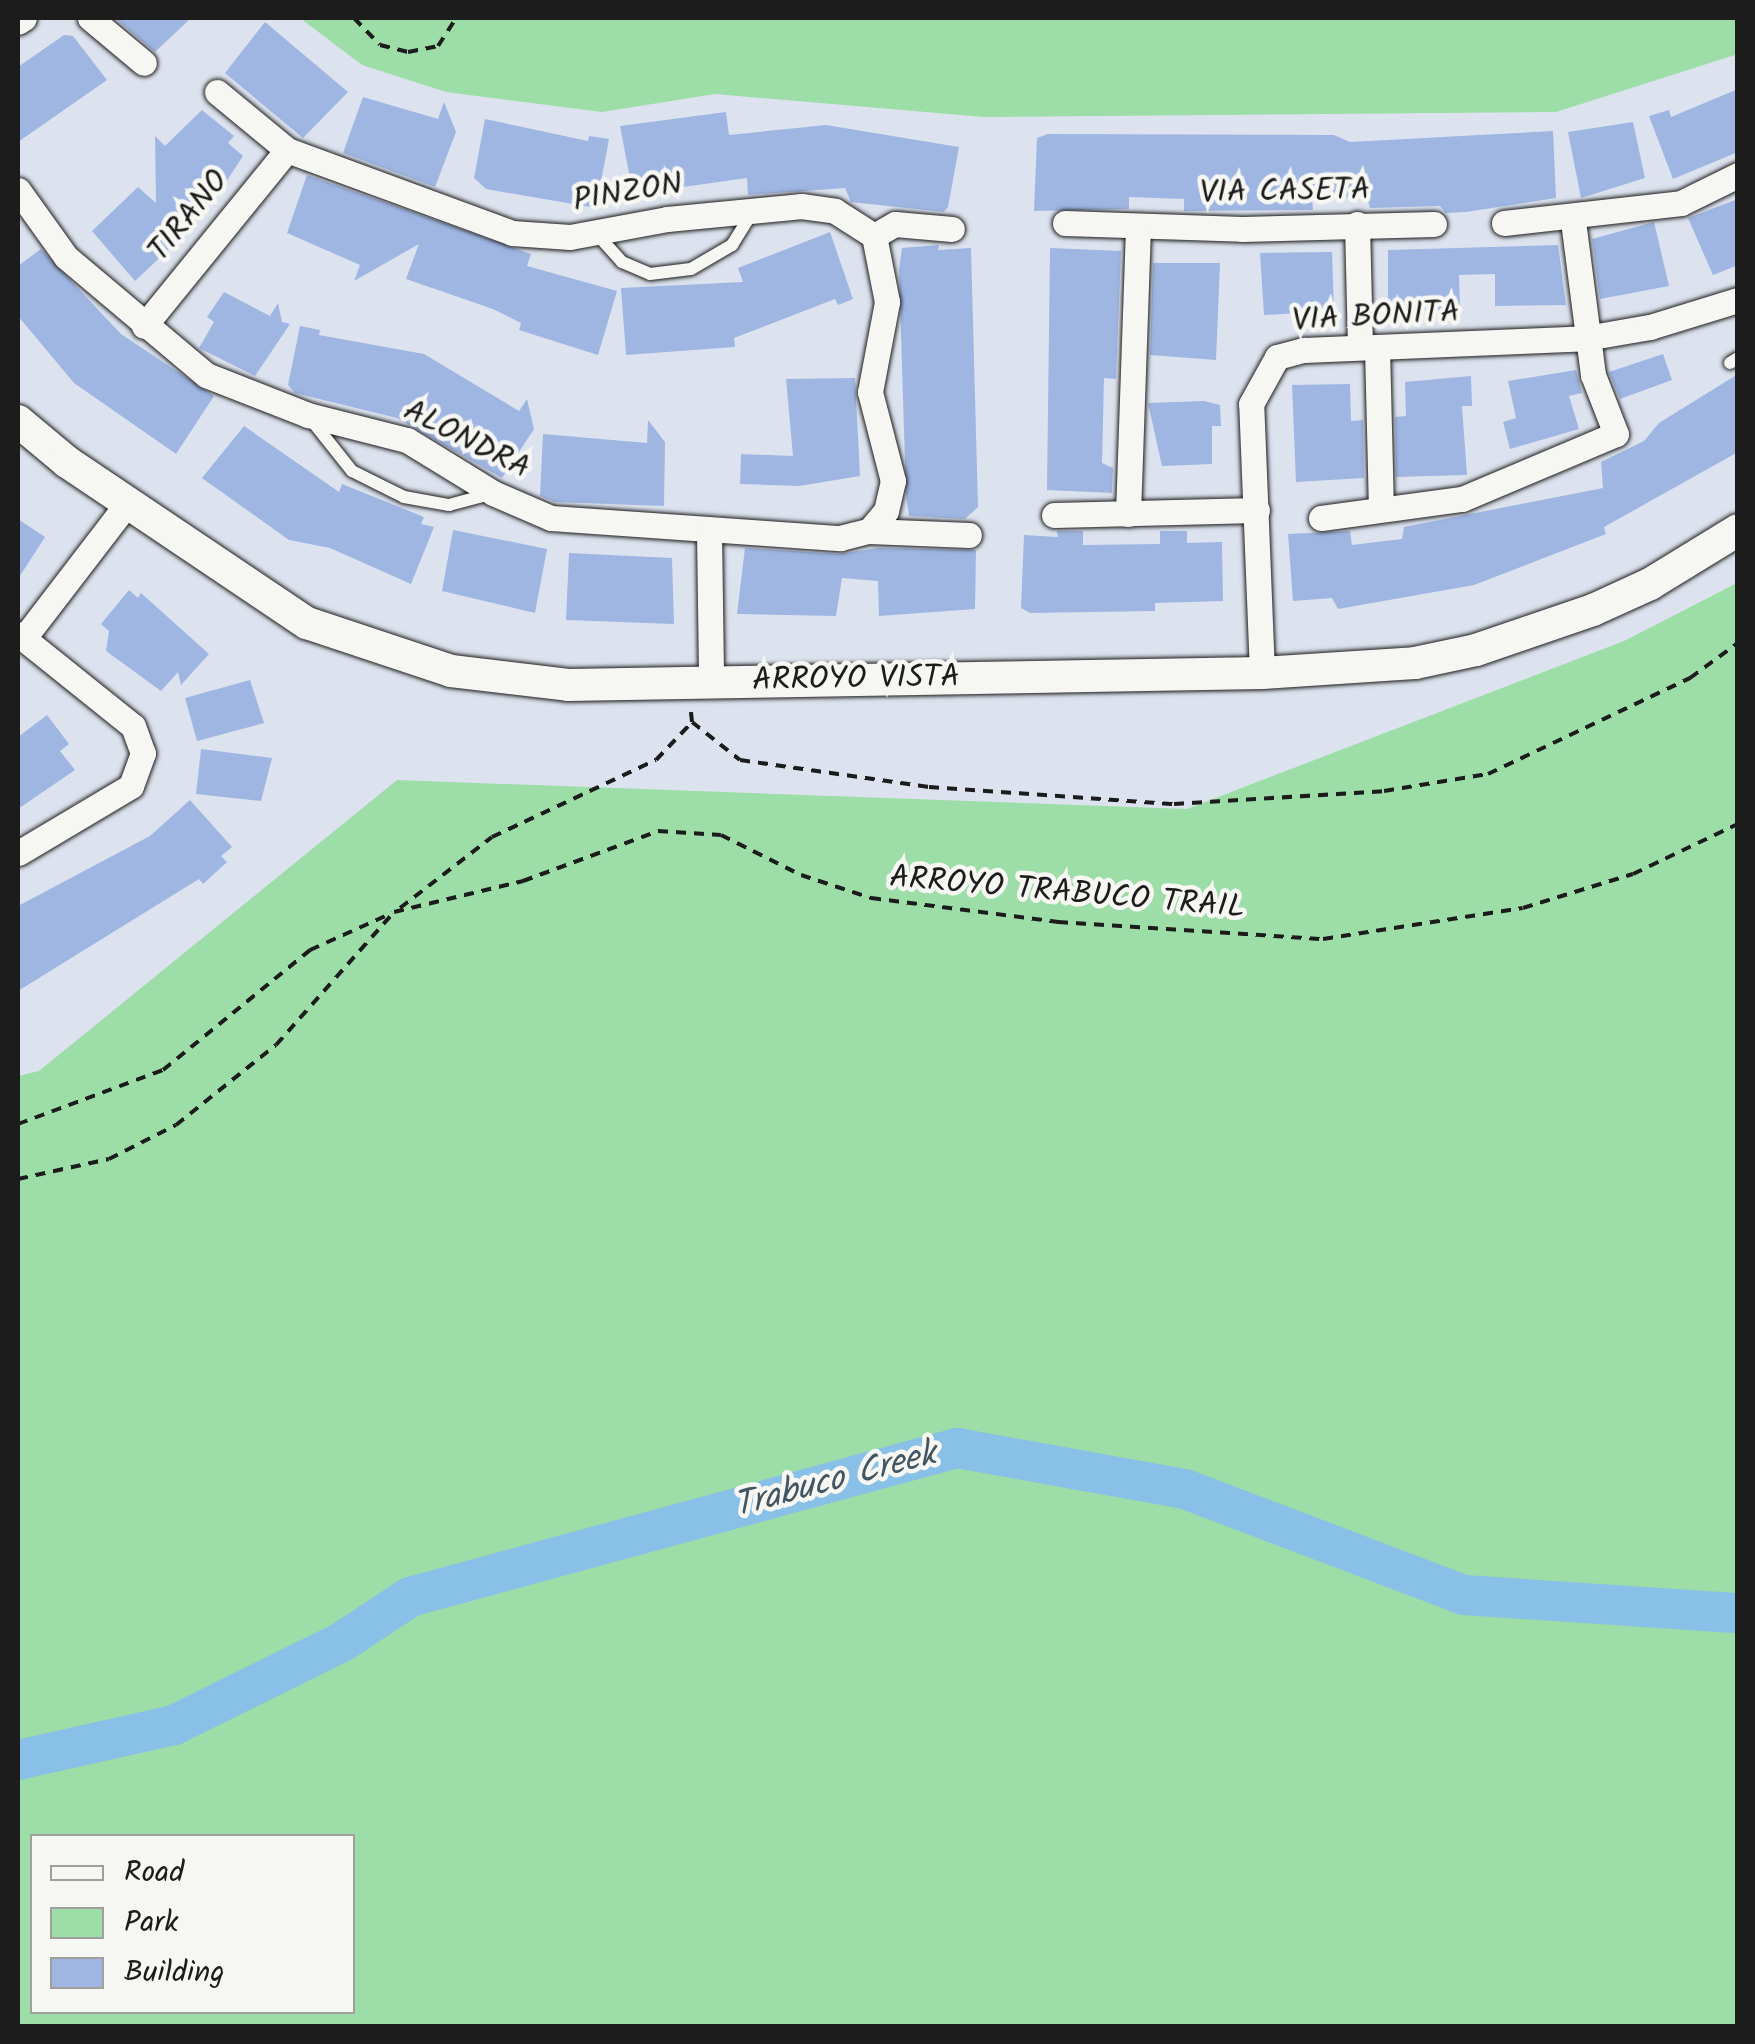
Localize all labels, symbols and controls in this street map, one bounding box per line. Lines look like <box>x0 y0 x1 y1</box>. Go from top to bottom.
street label: TIRANO <box>142 164 238 270</box>
street label: PINZON <box>571 166 685 222</box>
street label: VIA CASETA <box>1200 172 1370 214</box>
street label: VIA BONITA <box>1291 294 1461 342</box>
street label: ALONDRA <box>396 393 536 489</box>
street label: ARROYO VISTA <box>752 659 960 701</box>
street label: ARROYO TRABUCO TRAIL <box>888 859 1246 929</box>
water label: Trabuco Creek <box>729 1434 941 1528</box>
legend <box>30 1834 355 2014</box>
text: Road <box>124 1849 184 1897</box>
text: Park <box>124 1899 178 1947</box>
text: Building <box>124 1949 224 1997</box>

